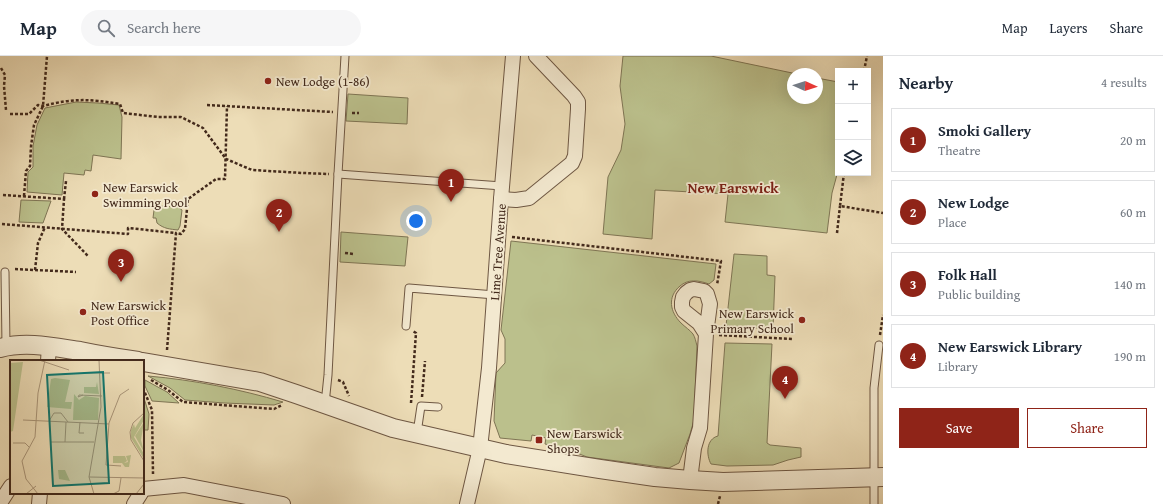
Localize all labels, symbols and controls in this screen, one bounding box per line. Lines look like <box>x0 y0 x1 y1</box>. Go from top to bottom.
search box <box>81 10 361 46</box>
text: Map <box>20 14 57 42</box>
icon: search <box>95 17 117 39</box>
text: Search here <box>127 17 201 38</box>
text: Map <box>1002 18 1028 38</box>
text: Layers <box>1050 18 1088 38</box>
text: Share <box>1110 18 1143 38</box>
north arrow <box>787 68 823 104</box>
map controls <box>835 68 871 176</box>
button: + <box>835 68 871 104</box>
text: Nearby <box>899 70 953 95</box>
place label: New Lodge (1-86) <box>276 72 370 91</box>
text: 4 results <box>1101 73 1147 92</box>
marker: New Lodge (1-86) <box>263 76 273 86</box>
button: − <box>835 104 871 140</box>
text: Smoki Gallery <box>938 120 1031 141</box>
text: 1 <box>910 131 916 150</box>
text: 20 m <box>1120 131 1146 150</box>
button: layers <box>835 140 871 176</box>
text: Theatre <box>938 141 981 160</box>
pin: 1 <box>438 169 464 202</box>
district label: New Earswick <box>687 177 779 198</box>
place label: New Earswick Swimming Pool <box>103 178 188 212</box>
marker: New Earswick Swimming Pool <box>90 189 100 199</box>
text: New Lodge <box>938 192 1009 213</box>
pin: 2 <box>266 199 292 232</box>
street label: Lime Tree Avenue <box>485 203 511 301</box>
text: 2 <box>910 203 916 222</box>
text: 60 m <box>1120 203 1146 222</box>
your location <box>406 211 426 231</box>
text: Place <box>938 213 967 232</box>
pin: 3 <box>108 249 134 282</box>
text: Folk Hall <box>938 264 997 285</box>
text: 3 <box>910 275 916 294</box>
text: 140 m <box>1114 275 1146 294</box>
text: Public building <box>938 285 1020 304</box>
place label: New Earswick Post Office <box>91 296 166 330</box>
place label: New Earswick Primary School <box>710 304 794 338</box>
marker: New Earswick Post Office <box>78 307 88 317</box>
marker: New Earswick Primary School <box>797 315 807 325</box>
text: New Earswick Library <box>938 336 1082 357</box>
text: 4 <box>910 347 916 366</box>
text: 190 m <box>1114 347 1146 366</box>
text: Library <box>938 357 978 376</box>
inset map <box>10 360 144 494</box>
pin: 4 <box>772 366 798 399</box>
button: Save <box>899 408 1019 448</box>
button: Share <box>1027 408 1147 448</box>
place label: New Earswick Shops <box>547 424 622 458</box>
marker: New Earswick Shops <box>534 435 544 445</box>

